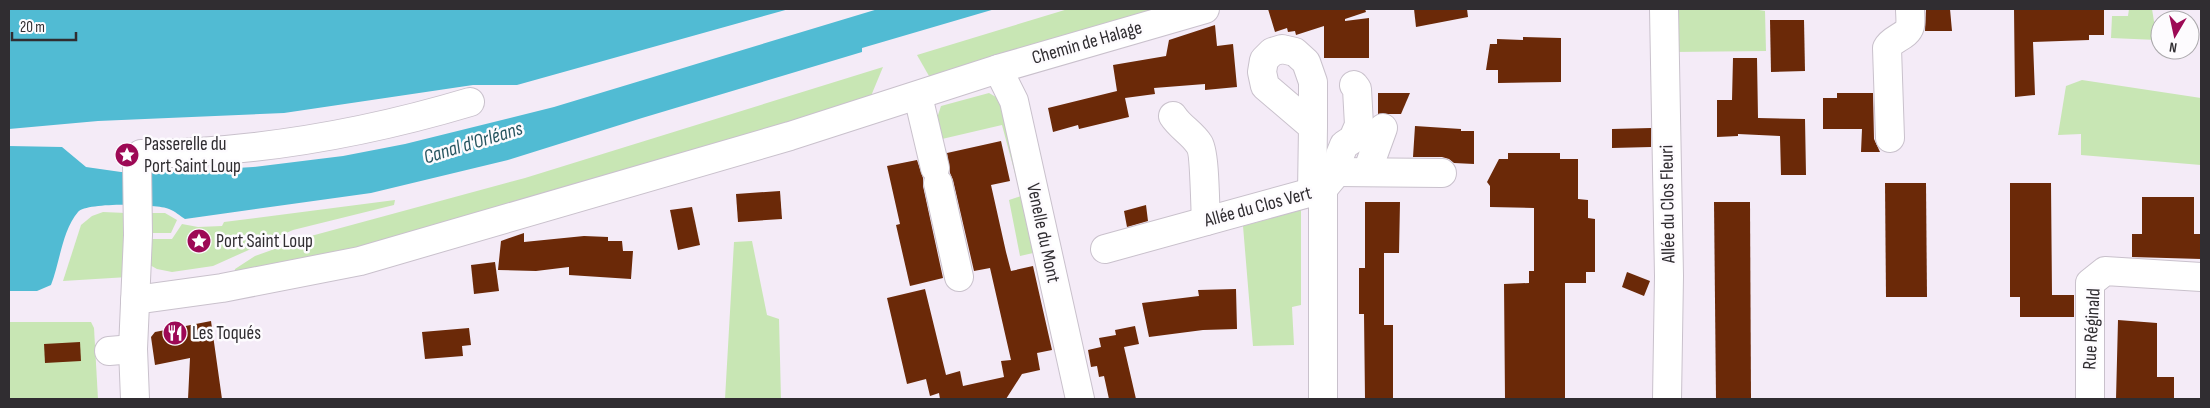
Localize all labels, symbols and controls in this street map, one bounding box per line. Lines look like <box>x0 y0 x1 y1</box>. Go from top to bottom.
scale bar <box>12 10 76 42</box>
north arrow <box>2150 10 2200 60</box>
street label: Chemin de Halage <box>1029 16 1145 70</box>
text: 20 m <box>20 18 45 37</box>
text: N <box>2168 38 2178 56</box>
water label: Canal d'Orléans <box>421 117 525 169</box>
place label: Passerelle du Port Saint Loup <box>144 133 241 178</box>
place icon: Passerelle du Port Saint Loup <box>114 142 140 168</box>
street label: Allée du Clos Fleuri <box>1655 145 1681 264</box>
street label: Venelle du Mont <box>1021 181 1065 285</box>
street label: Allée du Clos Vert <box>1201 182 1314 233</box>
place icon: Port Saint Loup <box>186 228 212 254</box>
place label: Port Saint Loup <box>216 230 313 253</box>
street label: Rue Réginald <box>2078 288 2106 370</box>
restaurant icon: Les Toqués <box>162 320 188 346</box>
place label: Les Toqués <box>192 322 261 345</box>

